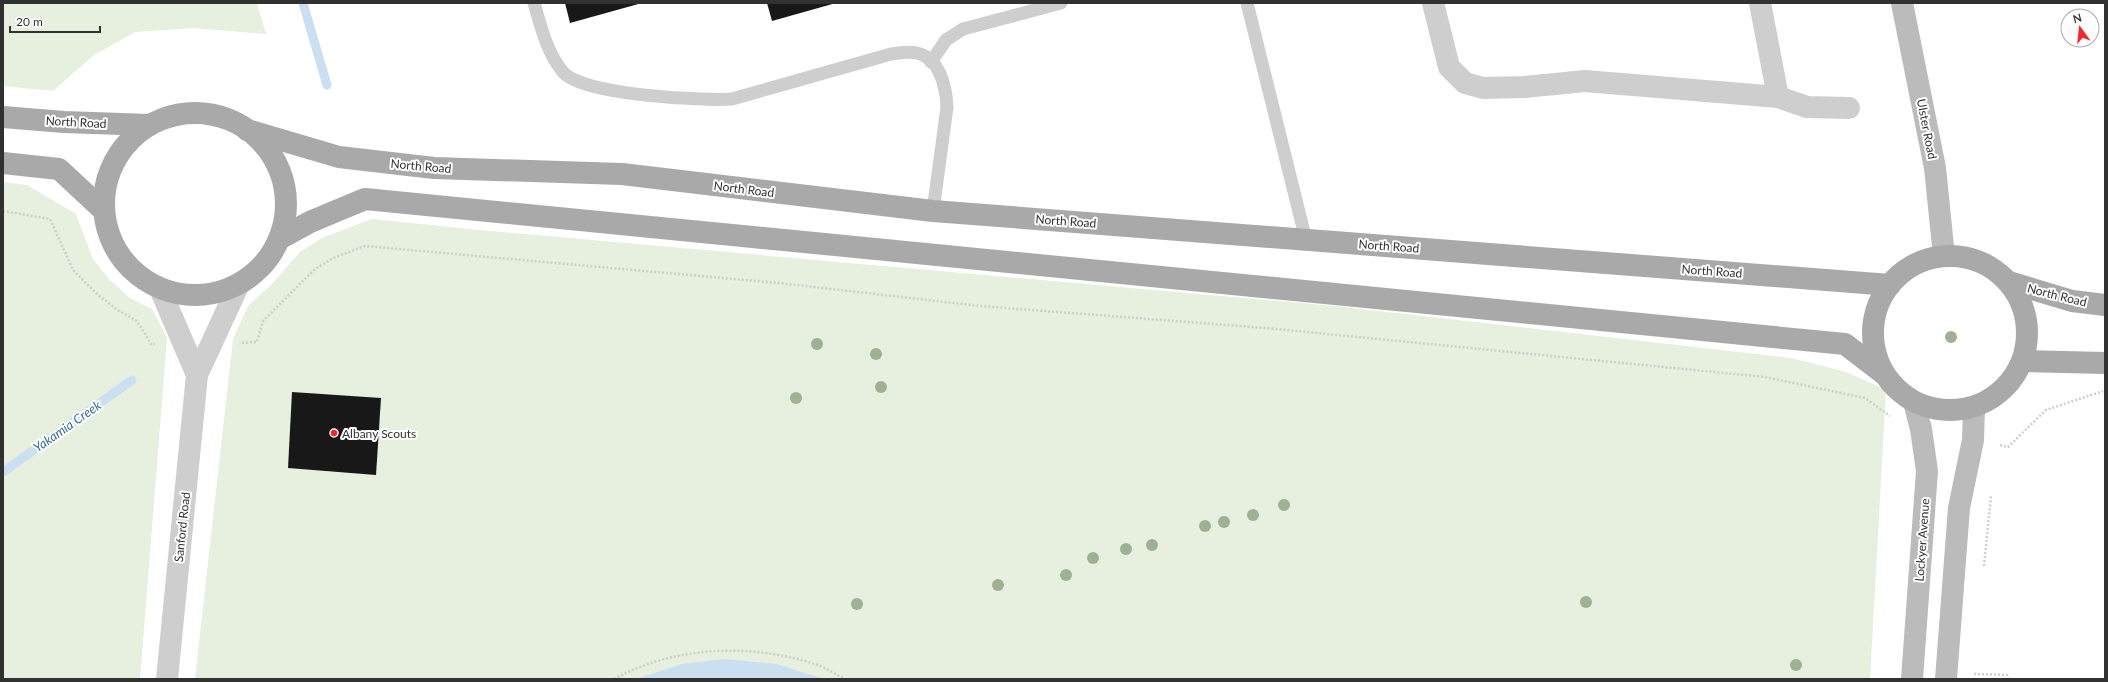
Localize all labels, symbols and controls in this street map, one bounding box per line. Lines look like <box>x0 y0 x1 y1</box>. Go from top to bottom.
scale bar <box>10 8 100 34</box>
north arrow <box>2060 8 2100 48</box>
text: N <box>2072 10 2083 25</box>
text: 20 m <box>16 14 43 29</box>
street label: Ulster Road <box>1914 98 1940 160</box>
street label: North Road <box>45 113 107 131</box>
street label: North Road <box>390 156 452 176</box>
street label: North Road <box>713 178 775 200</box>
street label: North Road <box>1035 211 1097 231</box>
street label: North Road <box>1358 236 1420 256</box>
street label: North Road <box>1681 261 1743 281</box>
street label: North Road <box>2026 280 2088 310</box>
water label: Yakamia Creek <box>30 396 105 455</box>
place label: Albany Scouts <box>342 426 416 441</box>
marker: Albany Scouts <box>329 428 339 438</box>
street label: Sanford Road <box>171 491 193 563</box>
street label: Lockyer Avenue <box>1912 498 1932 582</box>

